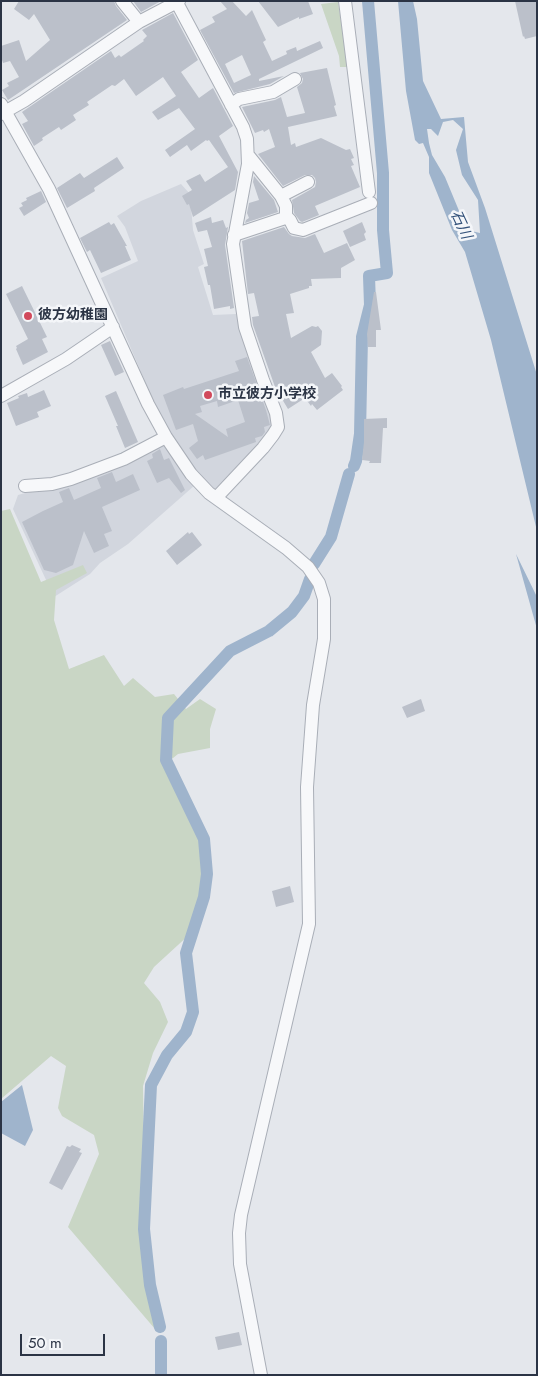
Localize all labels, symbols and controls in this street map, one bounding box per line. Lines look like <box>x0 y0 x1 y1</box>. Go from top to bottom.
water label: 石川 <box>446 208 474 242</box>
place label: 彼方幼稚園 <box>38 308 108 324</box>
marker: 彼方幼稚園 <box>22 310 34 322</box>
place label: 市立彼方小学校 <box>218 387 316 403</box>
marker: 市立彼方小学校 <box>202 389 214 401</box>
scale bar <box>22 1324 108 1356</box>
text: 50 m <box>28 1332 62 1354</box>

